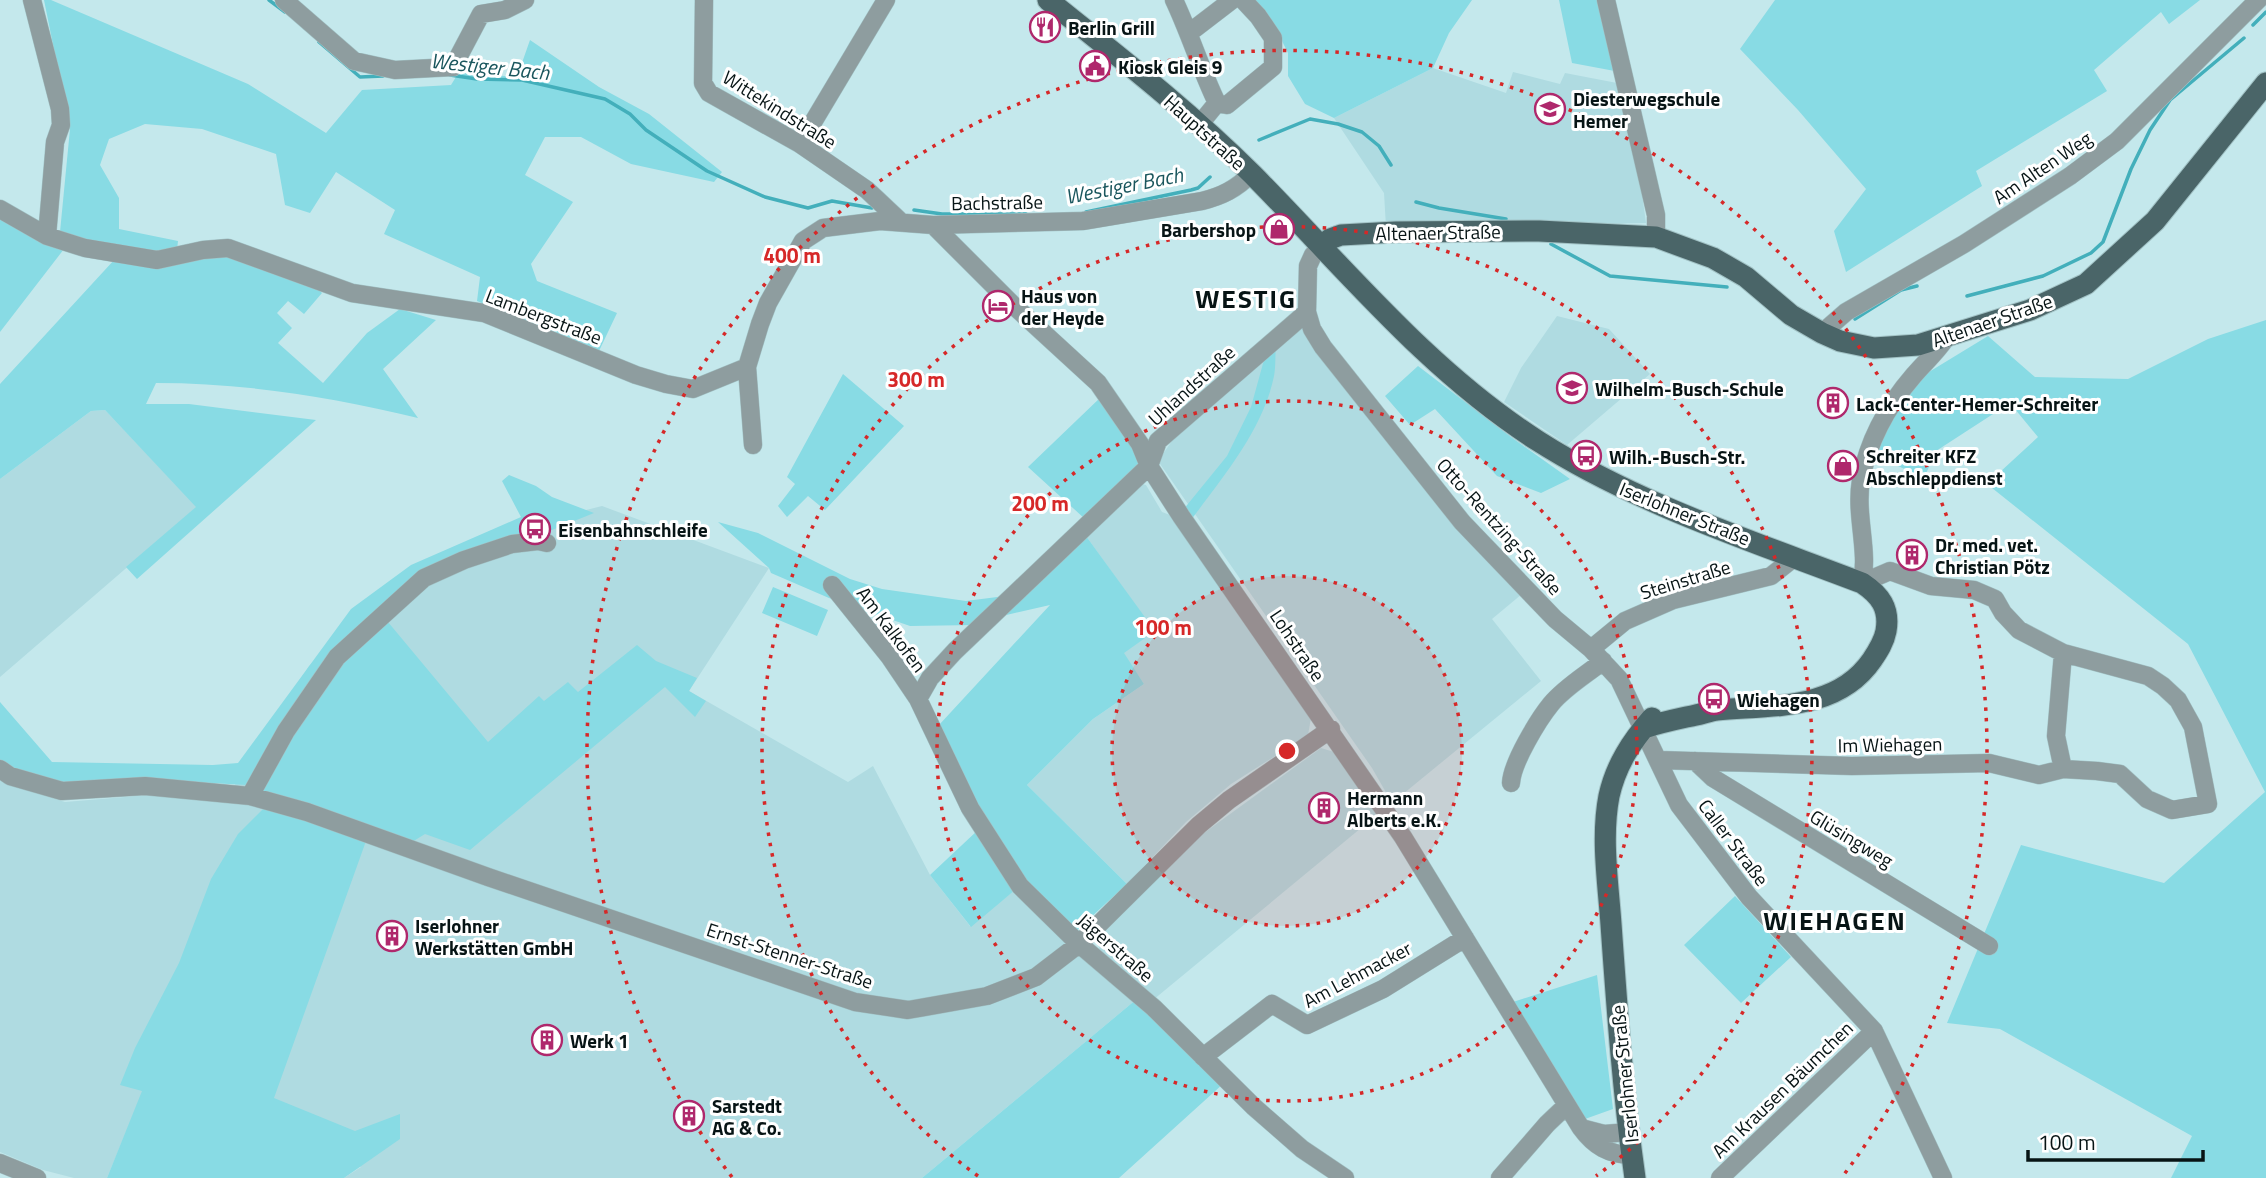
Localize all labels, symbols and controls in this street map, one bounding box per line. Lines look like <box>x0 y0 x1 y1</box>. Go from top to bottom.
restaurant icon: Berlin Grill <box>1028 10 1062 44</box>
place label: Berlin Grill <box>1068 13 1155 42</box>
water label: Westiger Bach <box>429 44 551 88</box>
public building icon: Kiosk Gleis 9 <box>1078 49 1112 83</box>
place label: Kiosk Gleis 9 <box>1118 52 1222 81</box>
street label: Wittekindstraße <box>717 62 843 156</box>
place label: Diesterwegschule Hemer <box>1573 84 1720 135</box>
street label: Hauptstraße <box>1158 87 1252 177</box>
school or university icon: Diesterwegschule Hemer <box>1533 92 1567 126</box>
street label: Am Alten Weg <box>1987 123 2097 211</box>
water label: Westiger Bach <box>1063 158 1186 212</box>
street label: Bachstraße <box>951 187 1043 217</box>
shop icon: Barbershop <box>1262 212 1296 246</box>
place label: Barbershop <box>1161 215 1256 244</box>
street label: Altenaer Straße <box>1375 216 1501 248</box>
text: 400 m <box>763 239 821 271</box>
district label: WESTIG <box>1195 279 1297 318</box>
street label: Lambergstraße <box>482 281 606 351</box>
place label: Haus von der Heyde <box>1021 281 1104 332</box>
street label: Altenaer Straße <box>1928 286 2056 354</box>
hotel icon: Haus von der Heyde <box>981 289 1015 323</box>
street label: Uhlandstraße <box>1141 338 1241 432</box>
text: 300 m <box>887 363 945 395</box>
school or university icon: Wilhelm-Busch-Schule <box>1555 371 1589 405</box>
place label: Wilhelm-Busch-Schule <box>1595 374 1784 403</box>
building icon: Lack-Center-Hemer-Schreiter <box>1816 386 1850 420</box>
place label: Lack-Center-Hemer-Schreiter <box>1856 389 2098 418</box>
bus stop icon: Wilh.-Busch-Str. <box>1569 439 1603 473</box>
place label: Schreiter KFZ Abschleppdienst <box>1866 441 2003 492</box>
place label: Wilh.-Busch-Str. <box>1609 442 1745 471</box>
shop icon: Schreiter KFZ Abschleppdienst <box>1826 449 1860 483</box>
street label: Otto-Rentzing-Straße <box>1430 451 1570 601</box>
street label: Iserlohner Straße <box>1615 474 1755 552</box>
text: 200 m <box>1011 487 1069 519</box>
bus stop icon: Eisenbahnschleife <box>518 512 552 546</box>
place label: Eisenbahnschleife <box>558 515 708 544</box>
place label: Dr. med. vet. Christian Pötz <box>1935 530 2050 581</box>
building icon: Dr. med. vet. Christian Pötz <box>1895 538 1929 572</box>
street label: Steinstraße <box>1636 552 1734 606</box>
street label: Am Kalkofen <box>850 580 934 678</box>
street label: Lohstraße <box>1263 603 1333 687</box>
text: 100 m <box>1134 611 1192 643</box>
bus stop icon: Wiehagen <box>1697 682 1731 716</box>
place label: Wiehagen <box>1737 685 1820 714</box>
street label: Im Wiehagen <box>1837 729 1943 759</box>
centre of rings <box>1275 739 1299 763</box>
place label: Hermann Alberts e.K. <box>1347 783 1441 834</box>
building icon: Hermann Alberts e.K. <box>1307 791 1341 825</box>
street label: Caller Straße <box>1692 792 1776 892</box>
street label: Glüsingweg <box>1805 802 1899 874</box>
district label: WIEHAGEN <box>1763 901 1907 940</box>
street label: Jägerstraße <box>1071 906 1161 988</box>
place label: Iserlohner Werkstätten GmbH <box>415 911 573 962</box>
street label: Ernst-Stenner-Straße <box>703 914 877 996</box>
building icon: Iserlohner Werkstätten GmbH <box>375 919 409 953</box>
street label: Am Lehmacker <box>1298 933 1417 1015</box>
street label: Iserlohner Straße <box>1602 1004 1646 1144</box>
street label: Am Krausen Bäumchen <box>1705 1014 1859 1164</box>
building icon: Werk 1 <box>530 1023 564 1057</box>
place label: Werk 1 <box>570 1026 629 1055</box>
place label: Sarstedt AG & Co. <box>712 1091 782 1142</box>
building icon: Sarstedt AG & Co. <box>672 1099 706 1133</box>
scale bar <box>2028 1118 2203 1162</box>
text: 100 m <box>2038 1126 2095 1158</box>

